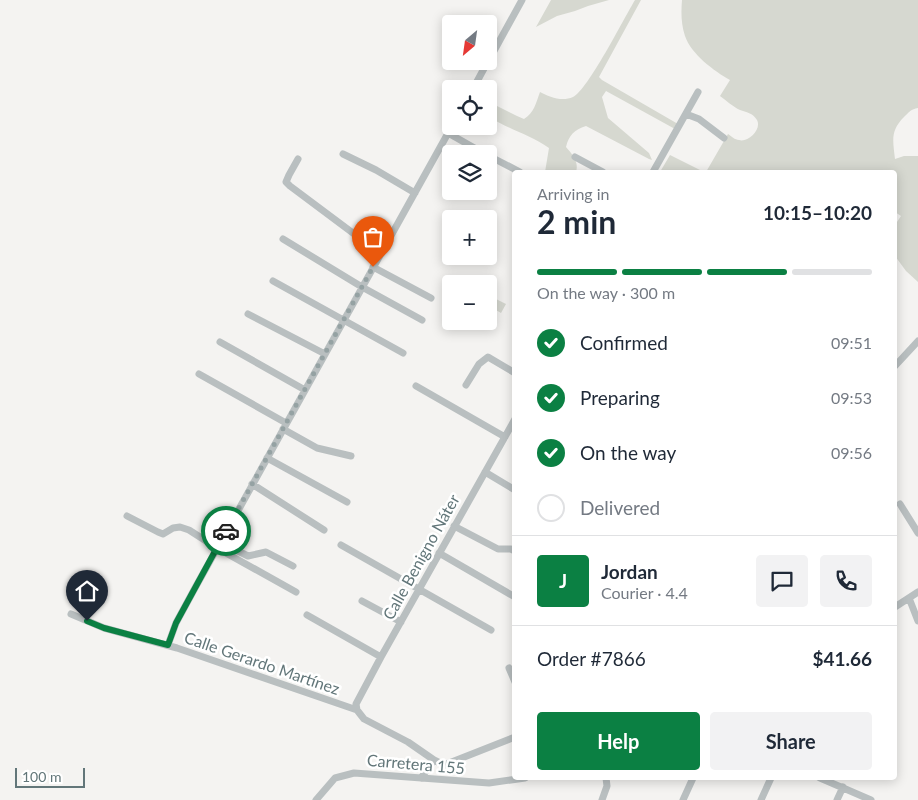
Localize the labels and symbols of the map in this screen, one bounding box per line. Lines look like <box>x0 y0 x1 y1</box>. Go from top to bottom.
north arrow <box>442 15 498 70</box>
pin <box>352 216 394 267</box>
street label: Calle Benigno Náter <box>378 491 463 623</box>
courier <box>201 506 251 556</box>
pin <box>66 570 108 621</box>
street label: Calle Gerardo Martínez <box>182 627 342 698</box>
street label: Carretera 155 <box>366 750 466 777</box>
scale bar <box>15 765 85 788</box>

